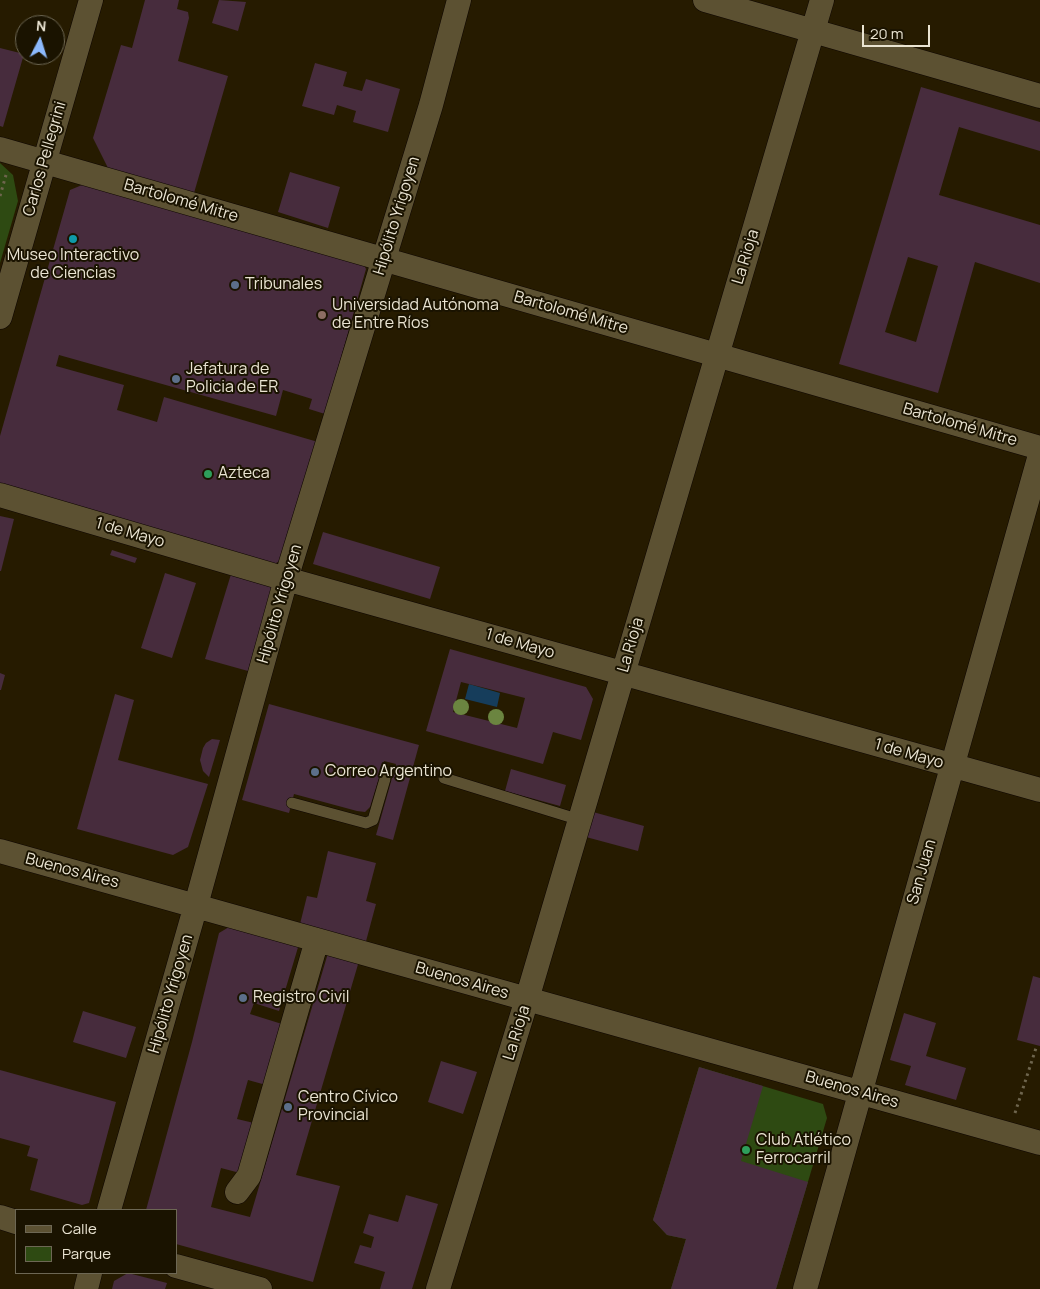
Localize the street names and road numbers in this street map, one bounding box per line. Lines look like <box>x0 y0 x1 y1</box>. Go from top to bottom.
street label: Carlos Pellegrini <box>19 99 71 219</box>
street label: Hipólito Yrigoyen <box>370 154 424 278</box>
street label: Bartolomé Mitre <box>122 176 240 226</box>
street label: La Rioja <box>729 227 763 287</box>
street label: Bartolomé Mitre <box>512 288 630 338</box>
street label: Bartolomé Mitre <box>901 400 1019 450</box>
street label: 1 de Mayo <box>93 514 167 552</box>
street label: Hipólito Yrigoyen <box>254 542 306 666</box>
street label: La Rioja <box>614 615 648 675</box>
street label: 1 de Mayo <box>483 625 557 663</box>
street label: 1 de Mayo <box>872 735 946 773</box>
street label: San Juan <box>904 837 940 907</box>
street label: Buenos Aires <box>23 849 121 893</box>
street label: Hipólito Yrigoyen <box>145 932 197 1056</box>
street label: Buenos Aires <box>413 959 511 1003</box>
street label: La Rioja <box>500 1003 534 1063</box>
street label: Buenos Aires <box>803 1068 901 1112</box>

